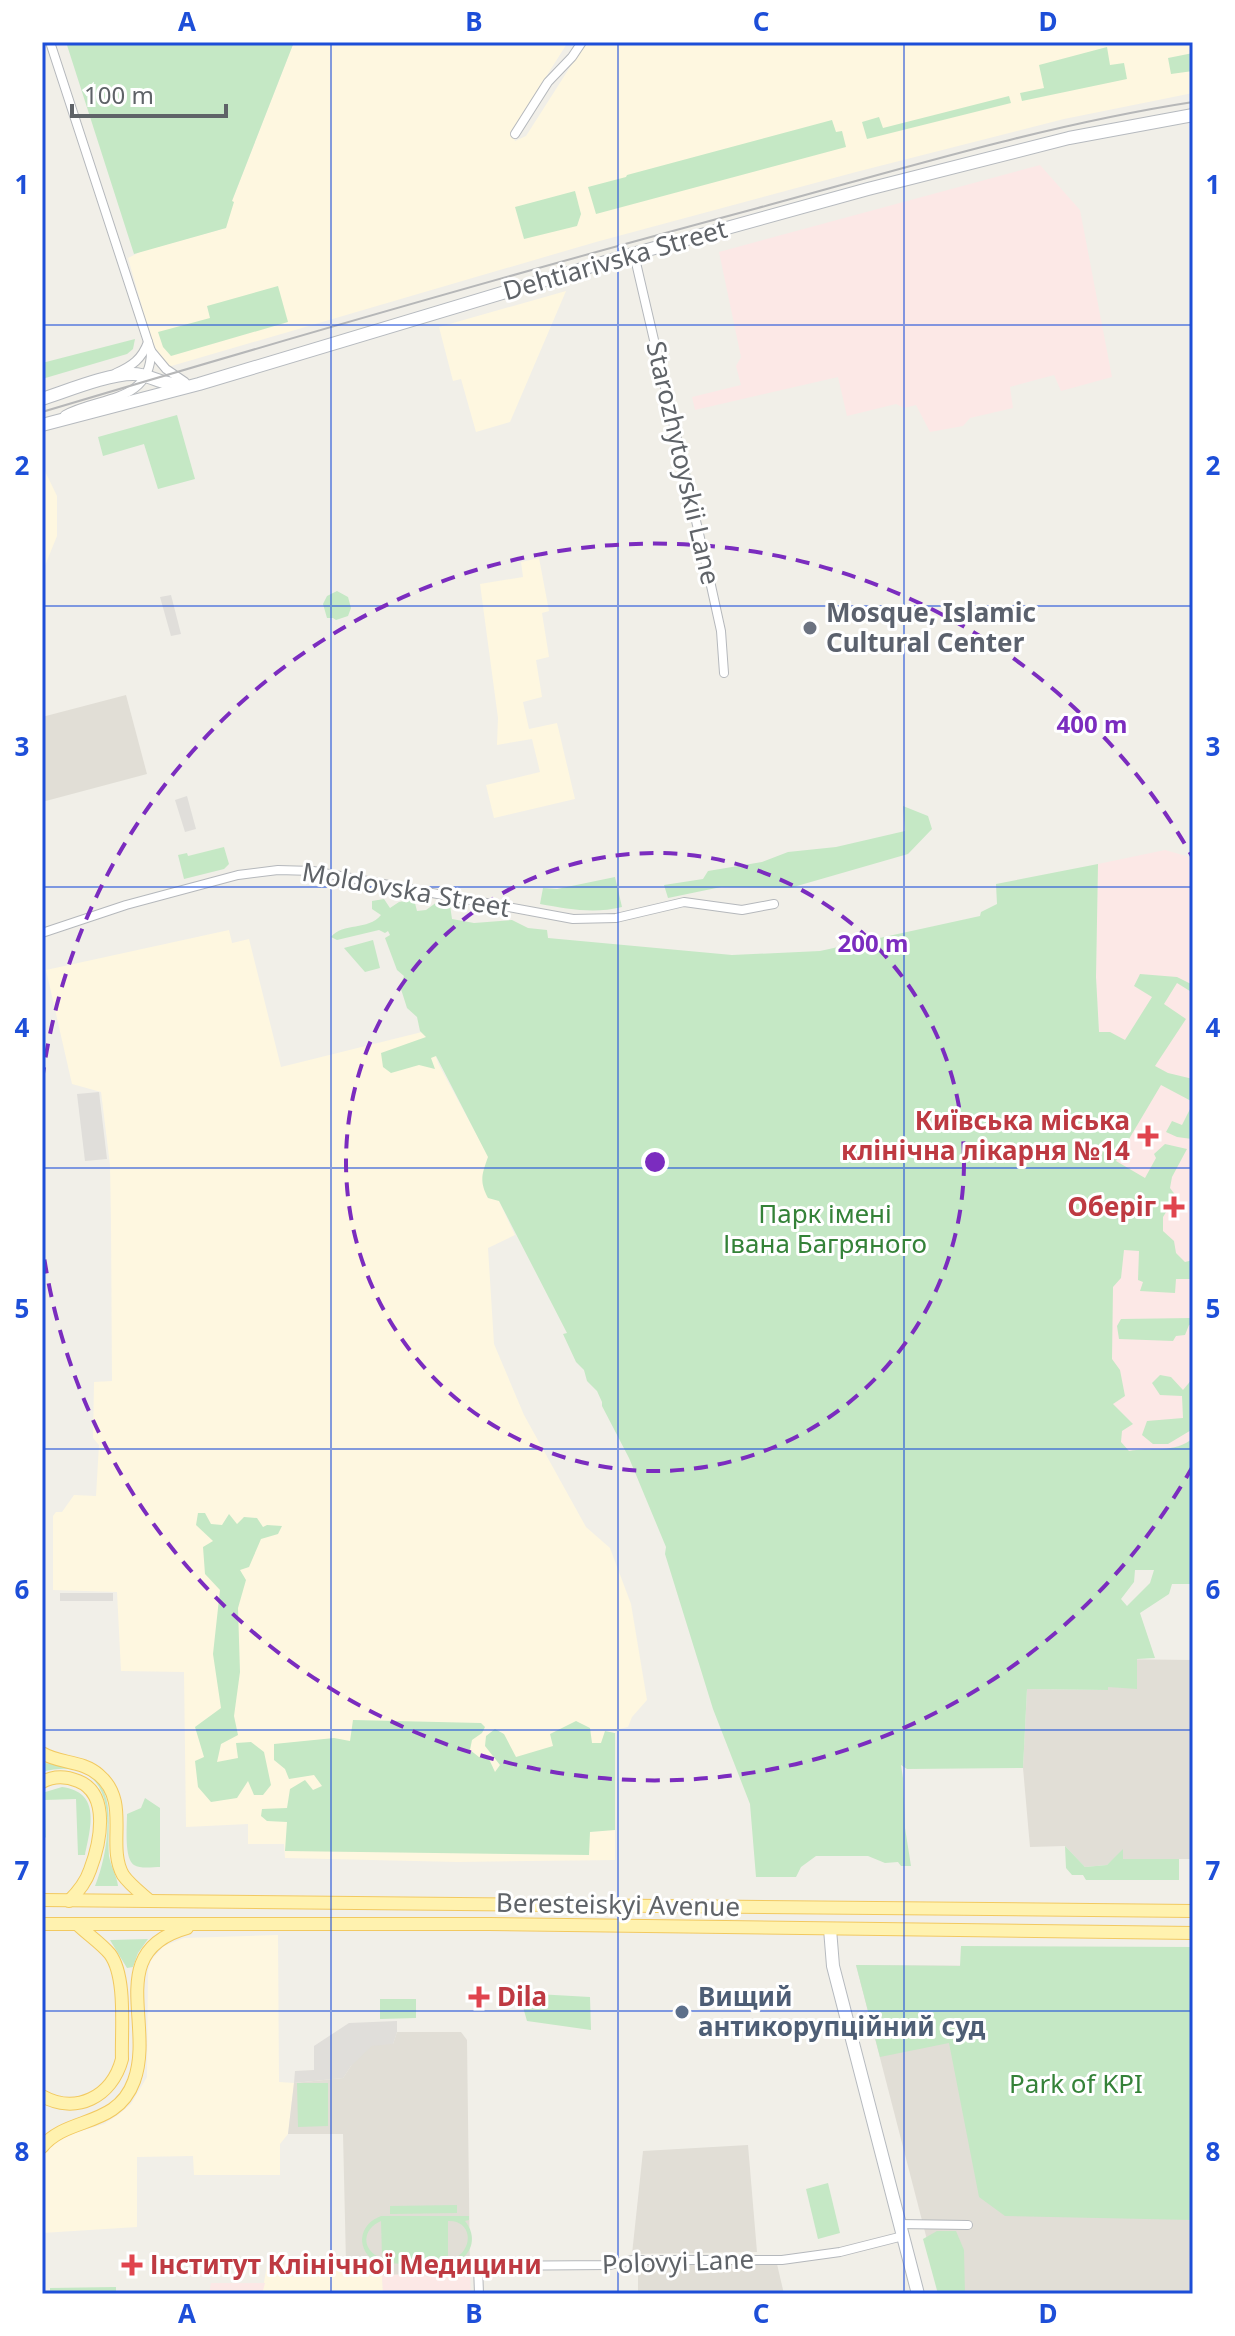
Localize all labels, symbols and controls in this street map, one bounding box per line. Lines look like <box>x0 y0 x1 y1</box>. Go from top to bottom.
text: A <box>178 3 196 39</box>
text: B <box>465 3 483 39</box>
text: C <box>753 3 769 39</box>
text: D <box>1038 3 1058 39</box>
scale bar <box>72 68 226 118</box>
text: 100 m <box>84 78 154 111</box>
text: 1 <box>15 166 29 202</box>
text: 1 <box>1206 166 1220 202</box>
street label: Dehtiarivska Street <box>499 210 731 308</box>
street label: Starozhytoyskii Lane <box>638 338 729 588</box>
text: 2 <box>15 447 30 483</box>
text: 2 <box>1206 447 1221 483</box>
place label: Mosque, Islamic Cultural Center <box>826 594 1036 660</box>
marker: Mosque, Islamic Cultural Center <box>801 619 819 637</box>
text: 400 m <box>1057 707 1127 740</box>
text: 3 <box>15 728 29 764</box>
text: 3 <box>1206 728 1220 764</box>
street label: Moldovska Street <box>299 853 513 925</box>
text: 200 m <box>838 926 908 959</box>
text: 4 <box>15 1009 30 1045</box>
text: 4 <box>1206 1009 1221 1045</box>
place label: Київська міська клінічна лікарня №14 <box>841 1102 1130 1168</box>
marker: Київська міська клінічна лікарня №14 <box>1137 1125 1159 1147</box>
centre of rings <box>641 1148 669 1176</box>
place label: Оберіг <box>1068 1188 1156 1224</box>
park label: Парк імені Івана Багряного <box>723 1195 927 1261</box>
marker: Оберіг <box>1163 1196 1185 1218</box>
text: 5 <box>15 1290 29 1326</box>
text: 5 <box>1206 1290 1220 1326</box>
text: 6 <box>15 1571 30 1607</box>
text: 6 <box>1206 1571 1221 1607</box>
text: 7 <box>15 1852 30 1888</box>
text: 7 <box>1206 1852 1221 1888</box>
street label: Beresteiskyi Avenue <box>496 1884 740 1924</box>
place label: Dila <box>497 1978 547 2014</box>
place label: Вищий антикорупційний суд <box>698 1978 986 2044</box>
marker: Dila <box>468 1986 490 2008</box>
marker: Вищий антикорупційний суд <box>673 2003 691 2021</box>
park label: Park of KPI <box>1009 2065 1143 2101</box>
text: 8 <box>15 2133 29 2169</box>
text: 8 <box>1206 2133 1220 2169</box>
street label: Polovyi Lane <box>601 2240 755 2282</box>
place label: Інститут Клінічної Медицини <box>150 2246 542 2282</box>
marker: Інститут Клінічної Медицини <box>121 2254 143 2276</box>
text: A <box>178 2295 196 2331</box>
text: B <box>465 2295 483 2331</box>
text: C <box>753 2295 769 2331</box>
text: D <box>1038 2295 1058 2331</box>

